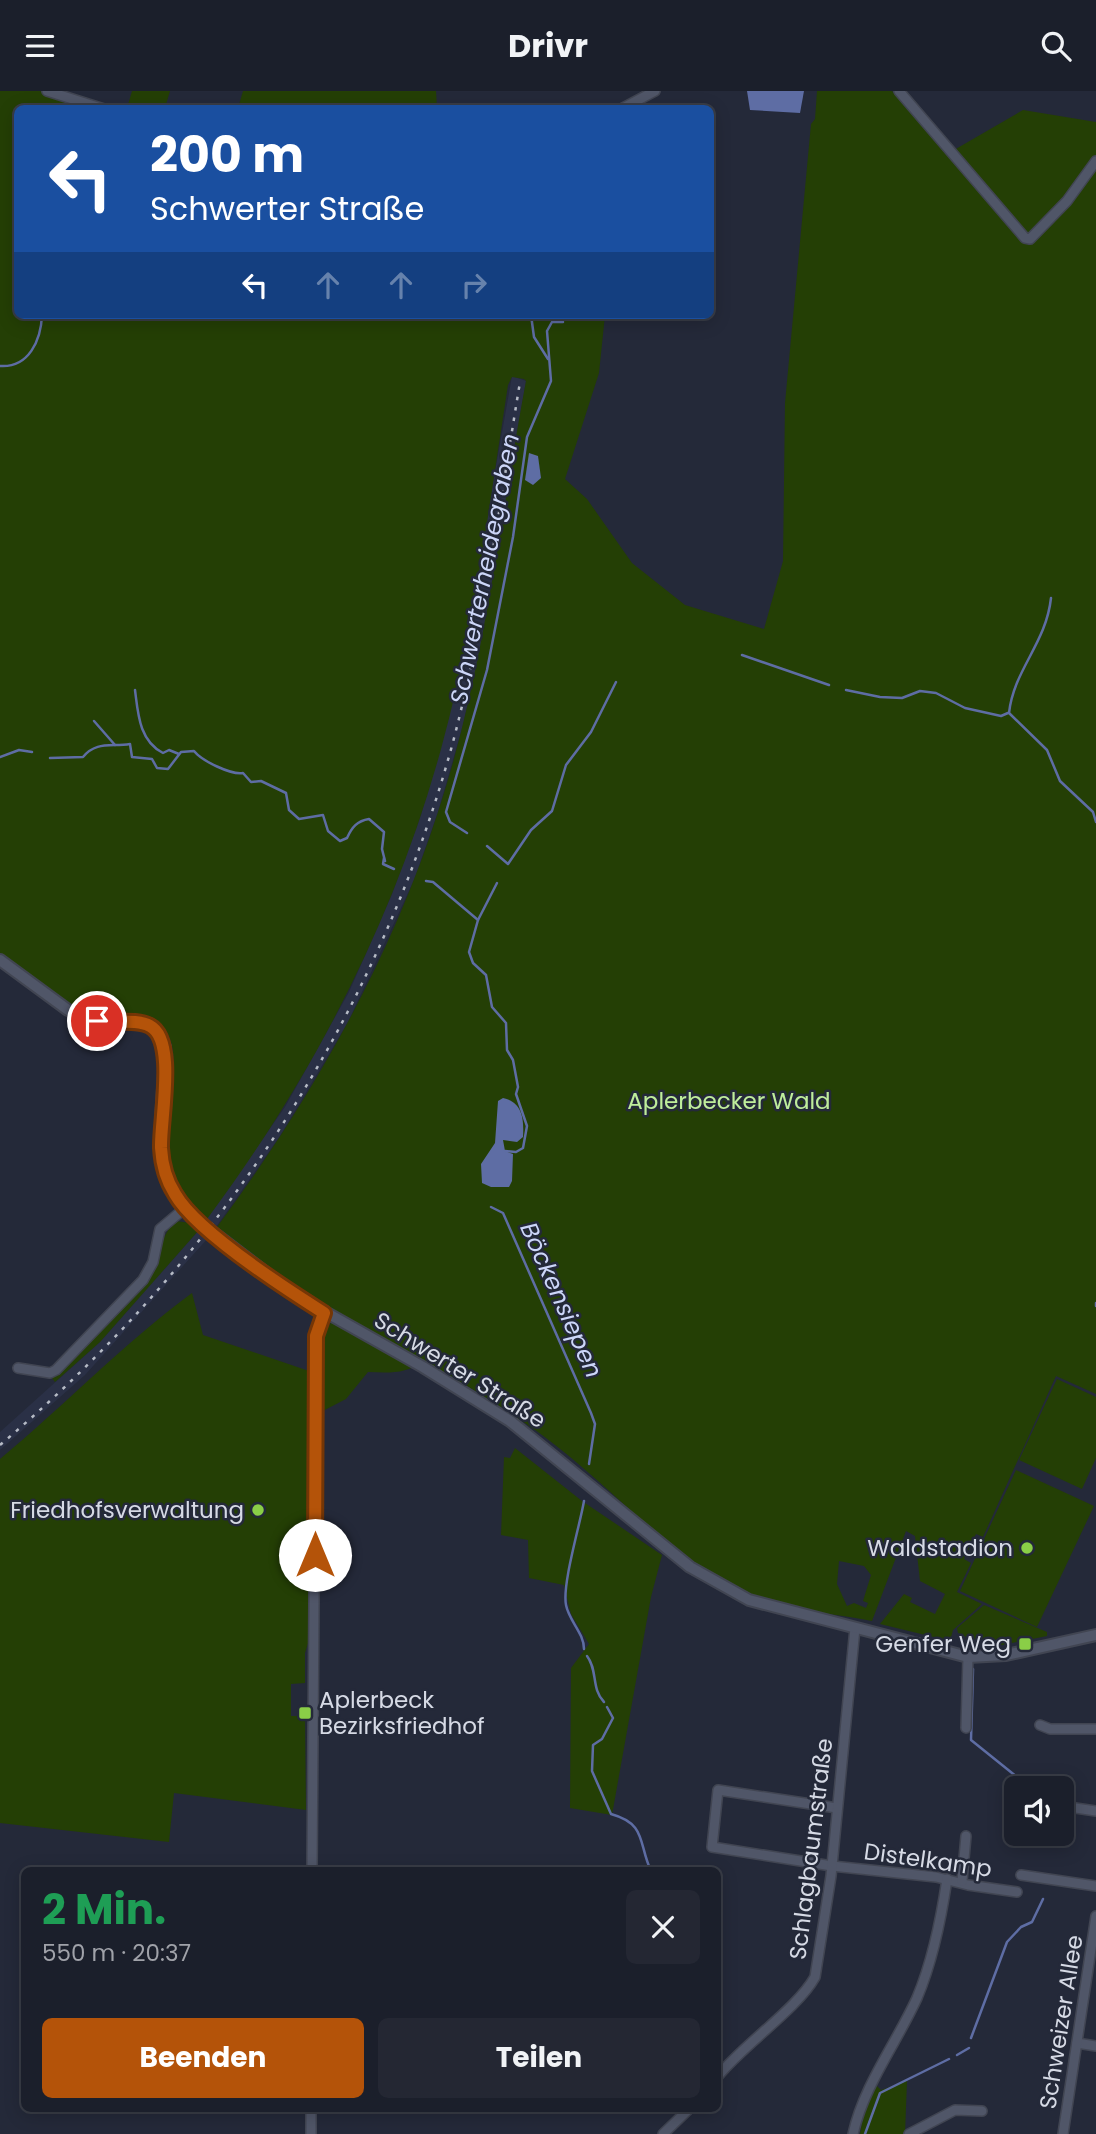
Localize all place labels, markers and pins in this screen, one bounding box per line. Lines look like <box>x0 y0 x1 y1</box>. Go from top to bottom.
pin <box>67 991 127 1051</box>
place label: Friedhofsverwaltung <box>10 1494 244 1526</box>
marker: Friedhofsverwaltung <box>250 1502 266 1518</box>
place label: Waldstadion <box>867 1532 1013 1564</box>
marker: Waldstadion <box>1019 1540 1035 1556</box>
place label: Genfer Weg <box>875 1628 1011 1660</box>
marker: Genfer Weg <box>1017 1636 1033 1652</box>
place label: Aplerbeck Bezirksfriedhof <box>319 1684 485 1742</box>
marker: Aplerbeck Bezirksfriedhof <box>297 1705 313 1721</box>

